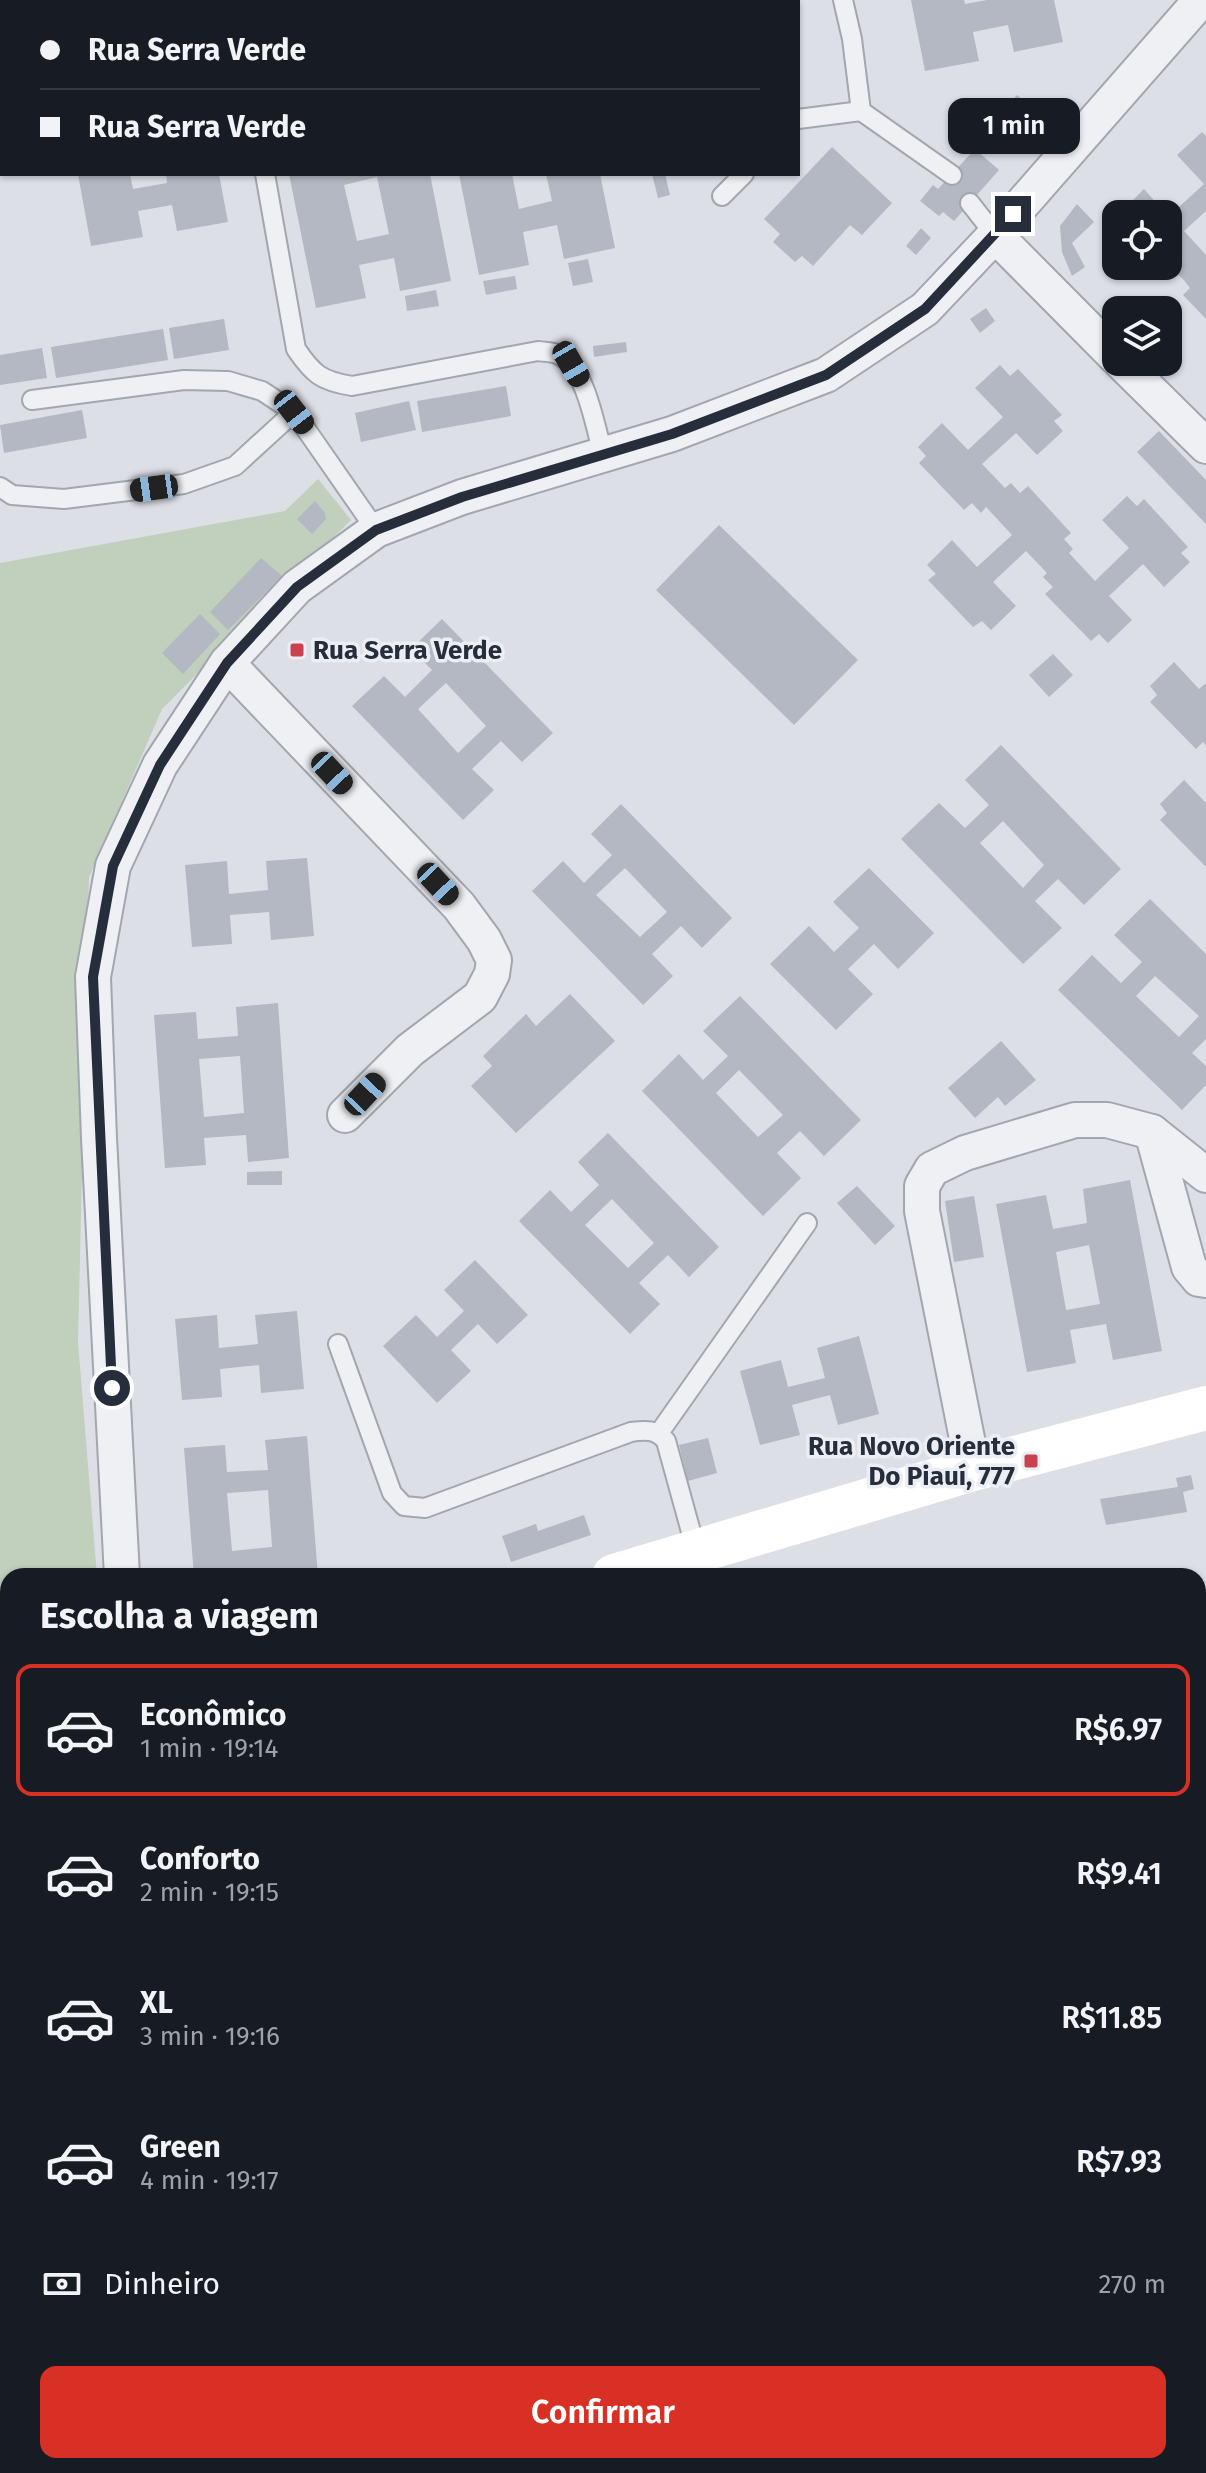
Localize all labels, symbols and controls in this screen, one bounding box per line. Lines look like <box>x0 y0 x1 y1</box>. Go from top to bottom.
text: Rua Serra Verde <box>88 32 306 68</box>
callout: 1 min <box>947 98 1079 154</box>
text: Rua Serra Verde <box>88 109 306 145</box>
text: 1 min <box>983 110 1045 141</box>
route end <box>995 196 1031 232</box>
map controls <box>1102 200 1182 376</box>
button: locate <box>1102 200 1182 280</box>
button: layers <box>1102 296 1182 376</box>
car <box>549 337 593 391</box>
car <box>270 386 318 438</box>
car <box>129 473 179 503</box>
place label: Rua Serra Verde <box>313 635 502 666</box>
marker: Rua Serra Verde <box>288 641 306 659</box>
car <box>307 747 357 799</box>
car <box>413 858 463 910</box>
car <box>340 1068 390 1120</box>
route start <box>94 1370 130 1406</box>
place label: Rua Novo Oriente Do Piauí, 777 <box>808 1431 1015 1492</box>
marker: Rua Novo Oriente Do Piauí, 777 <box>1022 1452 1040 1470</box>
text: Escolha a viagem <box>40 1594 319 1638</box>
icon: car <box>44 1694 116 1766</box>
text: Econômico <box>140 1697 286 1733</box>
text: R$6.97 <box>1074 1712 1162 1748</box>
text: 1 min · 19:14 <box>140 1733 278 1764</box>
icon: car <box>44 1838 116 1910</box>
text: Conforto <box>140 1841 260 1877</box>
text: R$9.41 <box>1077 1856 1162 1892</box>
text: 2 min · 19:15 <box>140 1877 279 1908</box>
icon: car <box>44 1982 116 2054</box>
text: XL <box>140 1985 173 2021</box>
text: R$11.85 <box>1061 2000 1162 2036</box>
text: 3 min · 19:16 <box>140 2021 280 2052</box>
icon: car <box>44 2126 116 2198</box>
text: Green <box>140 2129 221 2165</box>
text: R$7.93 <box>1076 2144 1162 2180</box>
text: 4 min · 19:17 <box>140 2165 279 2196</box>
icon: cash <box>40 2262 84 2306</box>
text: Dinheiro <box>104 2266 220 2302</box>
text: 270 m <box>1098 2269 1166 2300</box>
button: Confirmar <box>40 2366 1166 2458</box>

